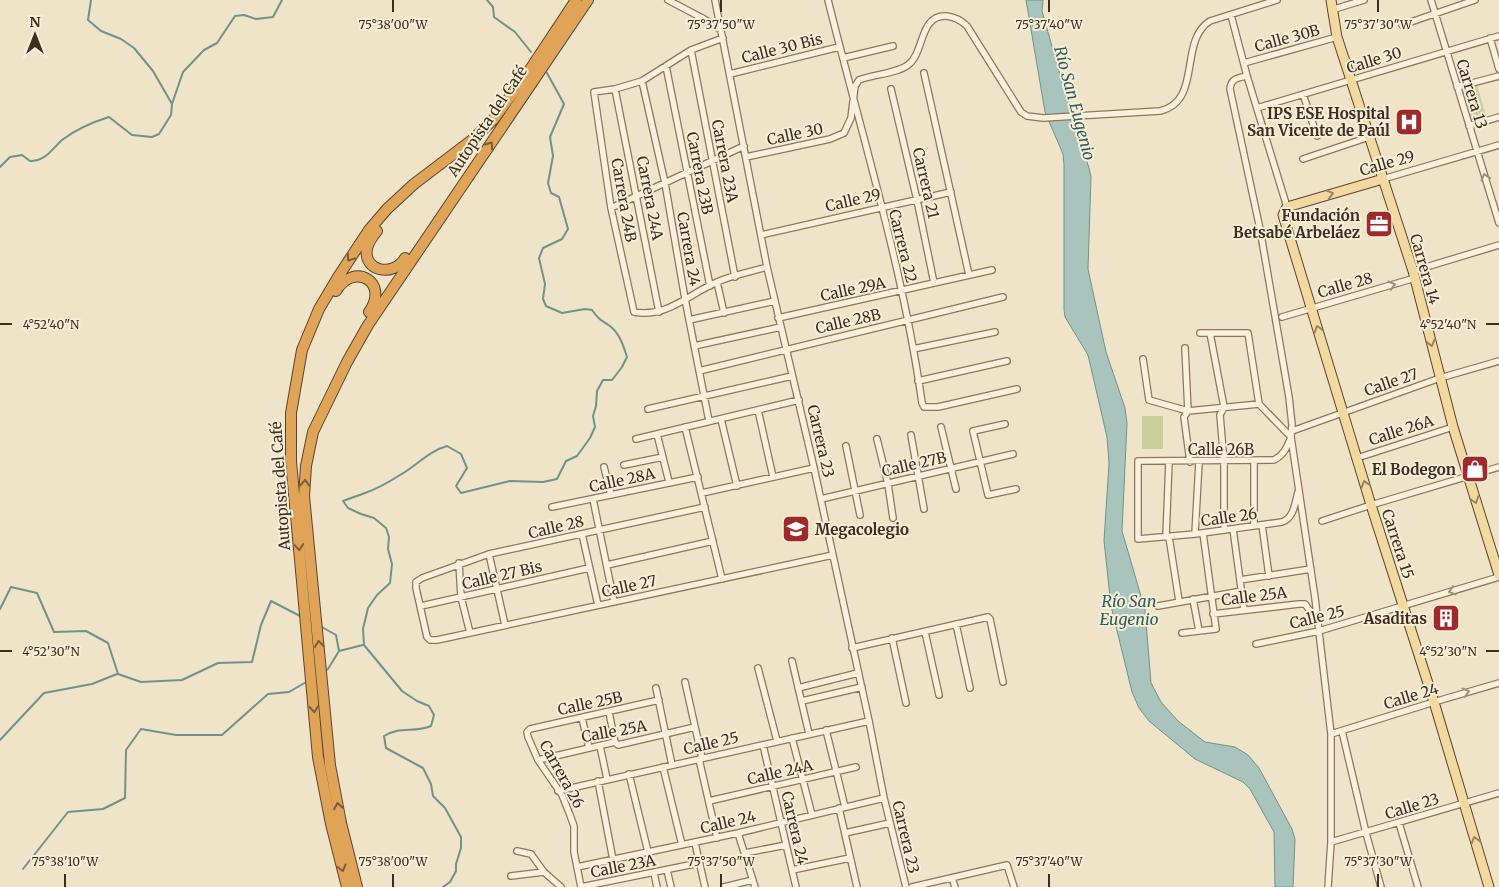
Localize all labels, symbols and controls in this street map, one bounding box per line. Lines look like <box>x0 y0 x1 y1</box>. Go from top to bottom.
north arrow <box>10 10 60 60</box>
text: N <box>29 13 41 31</box>
text: 75°38'00"W <box>358 17 429 32</box>
text: 75°37'50"W <box>687 17 756 32</box>
text: 75°37'40"W <box>1015 17 1084 32</box>
text: 75°37'30"W <box>1344 17 1413 32</box>
street label: Calle 30B <box>1252 20 1322 56</box>
street label: Calle 30 Bis <box>740 29 824 67</box>
street label: Calle 30 <box>1344 43 1404 77</box>
water label: Río San Eugenio <box>1050 44 1100 162</box>
street label: Carrera 13 <box>1452 57 1492 131</box>
street label: Autopista del Café <box>442 62 531 181</box>
place label: IPS ESE Hospital San Vicente de Paúl <box>1247 104 1390 140</box>
hospital icon: IPS ESE Hospital San Vicente de Paúl <box>1394 107 1424 137</box>
street label: Carrera 23A <box>708 118 742 205</box>
street label: Calle 30 <box>765 119 825 149</box>
street label: Carrera 23B <box>683 130 717 216</box>
one-way arrow <box>484 141 493 150</box>
street label: Carrera 21 <box>909 146 943 221</box>
street label: Calle 29 <box>1357 146 1417 180</box>
street label: Carrera 24A <box>633 154 668 242</box>
street label: Carrera 24B <box>607 157 641 243</box>
one-way arrow <box>1480 173 1490 181</box>
street label: Calle 29 <box>823 184 883 216</box>
one-way arrow <box>1325 190 1334 200</box>
place label: Fundación Betsabé Arbeláez <box>1233 206 1360 242</box>
street label: Carrera 22 <box>885 207 921 285</box>
office icon: Fundación Betsabé Arbeláez <box>1364 209 1394 239</box>
street label: Carrera 24 <box>673 210 705 288</box>
street label: Carrera 14 <box>1406 232 1444 306</box>
one-way arrow <box>347 252 356 262</box>
street label: Calle 28 <box>1315 268 1375 302</box>
street label: Calle 29A <box>819 273 888 305</box>
one-way arrow <box>1387 280 1396 290</box>
street label: Calle 28B <box>814 304 882 338</box>
text: 4°52'40"N <box>23 317 80 332</box>
text: 4°52'40"N <box>1420 317 1477 332</box>
one-way arrow <box>1314 325 1324 333</box>
one-way arrow <box>1425 339 1436 348</box>
street label: Calle 27 <box>1362 364 1421 400</box>
street label: Carrera 23 <box>803 403 839 479</box>
street label: Calle 26A <box>1366 411 1436 449</box>
street label: Autopista del Café <box>266 421 294 552</box>
street label: Calle 26B <box>1188 440 1254 459</box>
street label: Calle 27B <box>880 447 948 481</box>
shop icon: El Bodegon <box>1460 454 1490 484</box>
place label: El Bodegon <box>1372 460 1456 479</box>
street label: Calle 28A <box>587 464 657 496</box>
one-way arrow <box>299 478 310 486</box>
one-way arrow <box>1360 481 1370 489</box>
one-way arrow <box>1470 495 1480 503</box>
street label: Calle 26 <box>1200 504 1258 530</box>
street label: Carrera 15 <box>1378 507 1418 581</box>
street label: Calle 28 <box>526 511 586 543</box>
school or university icon: Megacolegio <box>781 514 811 544</box>
place label: Megacolegio <box>815 520 909 539</box>
one-way arrow <box>293 543 304 551</box>
street label: Calle 27 Bis <box>460 557 544 593</box>
street label: Calle 27 <box>600 571 659 601</box>
street label: Calle 25A <box>1220 583 1288 609</box>
one-way arrow <box>1449 586 1457 596</box>
water label: Río San Eugenio <box>1099 591 1159 629</box>
street label: Calle 25 <box>1288 601 1346 633</box>
building icon: Asaditas <box>1431 603 1461 633</box>
place label: Asaditas <box>1363 609 1427 628</box>
one-way arrow <box>314 640 325 648</box>
text: 4°52'30"N <box>22 644 80 659</box>
text: 4°52'30"N <box>1419 644 1477 659</box>
street label: Calle 24 <box>1381 679 1441 713</box>
street label: Calle 25B <box>556 687 624 719</box>
one-way arrow <box>1462 688 1470 698</box>
one-way arrow <box>308 705 319 713</box>
street label: Calle 25A <box>580 716 649 746</box>
street label: Calle 25 <box>682 727 740 759</box>
street label: Carrera 26 <box>536 737 588 811</box>
street label: Calle 24A <box>745 755 815 789</box>
street label: Carrera 24 <box>777 789 813 867</box>
street label: Calle 23 <box>1383 789 1441 823</box>
street label: Carrera 23 <box>888 799 924 875</box>
one-way arrow <box>333 801 343 810</box>
street label: Calle 24 <box>698 806 758 838</box>
one-way arrow <box>1470 837 1480 845</box>
street label: Calle 23A <box>589 850 658 882</box>
text: 75°38'10"W <box>32 854 99 869</box>
text: 75°38'00"W <box>358 854 429 869</box>
text: 75°37'50"W <box>687 854 756 869</box>
text: 75°37'40"W <box>1015 854 1084 869</box>
text: 75°37'30"W <box>1344 854 1413 869</box>
one-way arrow <box>336 864 347 873</box>

